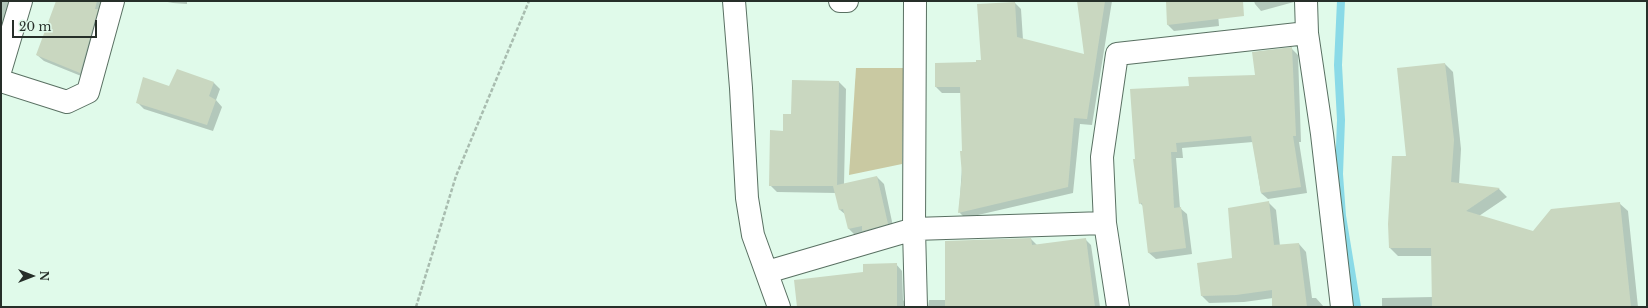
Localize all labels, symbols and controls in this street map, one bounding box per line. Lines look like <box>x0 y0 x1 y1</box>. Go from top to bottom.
scale bar <box>14 12 99 38</box>
text: 20 m <box>19 19 51 34</box>
north arrow <box>12 256 52 296</box>
text: N <box>37 271 51 281</box>

